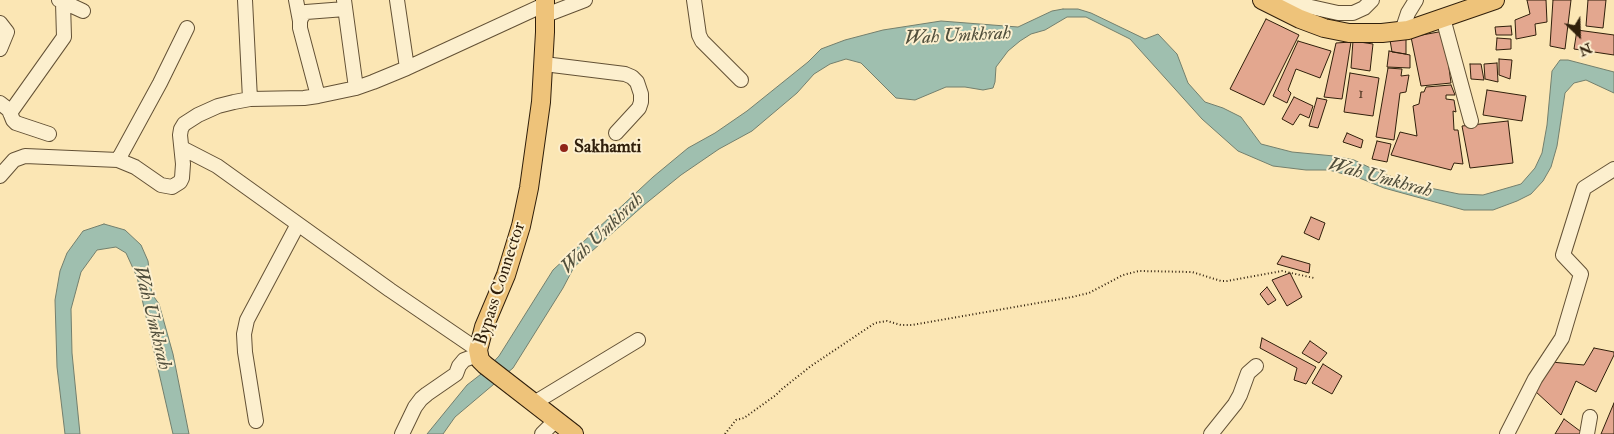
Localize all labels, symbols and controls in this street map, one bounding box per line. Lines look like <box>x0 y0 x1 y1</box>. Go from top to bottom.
north arrow <box>1554 10 1604 60</box>
water label: Wah Umkhrah <box>904 23 1012 51</box>
text: N <box>1576 39 1594 59</box>
house number: 1 <box>1358 86 1364 104</box>
place label: Sakhamti <box>574 137 641 159</box>
marker: Sakhamti <box>558 142 570 154</box>
water label: Wah Umkhrah <box>1325 154 1435 204</box>
water label: Wah Umkhrah <box>557 189 649 279</box>
street label: Bypass Connector <box>471 220 531 348</box>
water label: Wah Umkhrah <box>127 263 175 373</box>

